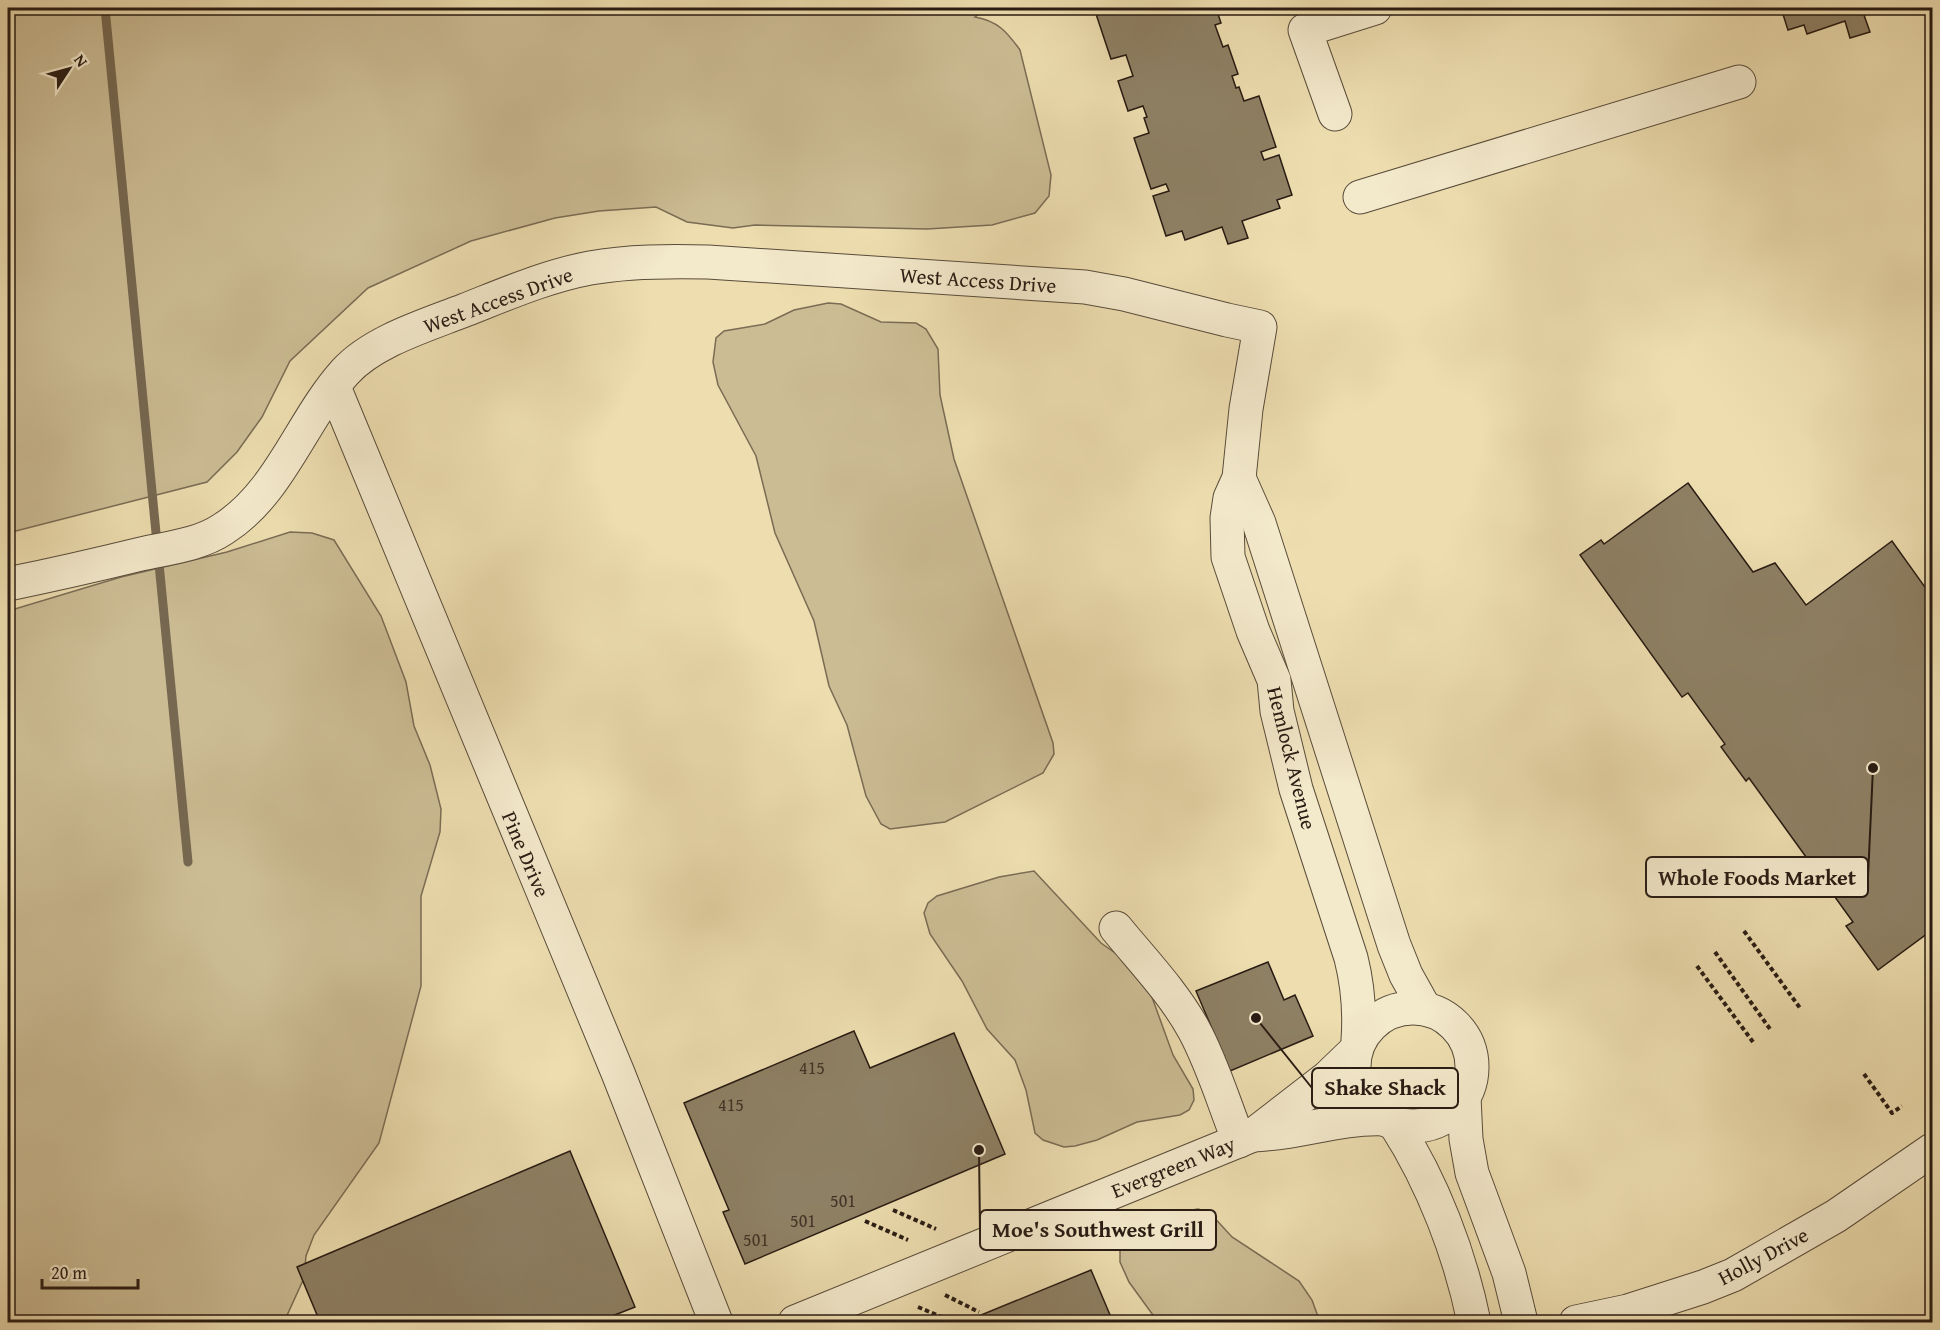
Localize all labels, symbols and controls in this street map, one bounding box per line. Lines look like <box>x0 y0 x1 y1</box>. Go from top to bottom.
north arrow <box>39 39 99 99</box>
text: N <box>68 49 94 72</box>
street label: West Access Drive <box>419 259 577 341</box>
street label: West Access Drive <box>899 259 1057 301</box>
street label: Hemlock Avenue <box>1259 683 1325 833</box>
street label: Pine Drive <box>494 806 558 902</box>
callout: Whole Foods Market <box>1646 857 1868 897</box>
text: Whole Foods Market <box>1658 861 1857 893</box>
house number: 415 <box>799 1054 825 1081</box>
callout: Shake Shack <box>1312 1068 1458 1108</box>
text: Shake Shack <box>1324 1071 1446 1103</box>
house number: 415 <box>718 1091 744 1118</box>
street label: Evergreen Way <box>1106 1128 1240 1206</box>
house number: 501 <box>830 1187 856 1214</box>
house number: 501 <box>790 1207 816 1234</box>
callout: Moe's Southwest Grill <box>980 1210 1216 1250</box>
text: Moe's Southwest Grill <box>992 1213 1204 1245</box>
street label: Holly Drive <box>1712 1219 1814 1293</box>
house number: 501 <box>743 1226 769 1253</box>
scale bar <box>42 1252 138 1290</box>
text: 20 m <box>51 1259 87 1286</box>

